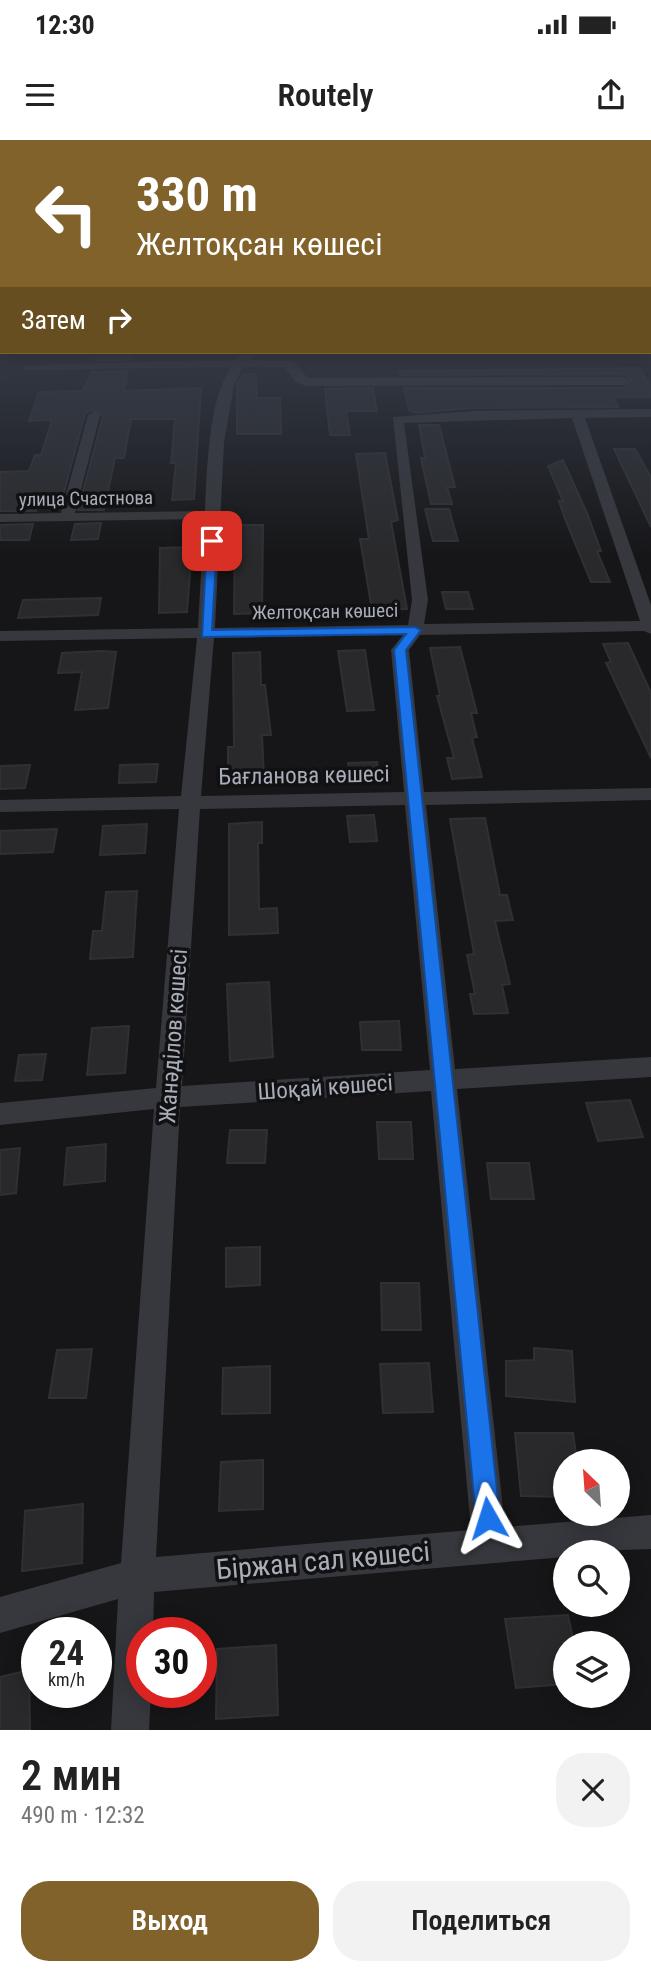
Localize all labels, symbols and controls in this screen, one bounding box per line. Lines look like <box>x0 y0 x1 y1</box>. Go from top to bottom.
text: 12:30 <box>35 10 95 40</box>
icon: menu <box>21 76 59 114</box>
text: Routely <box>277 76 374 114</box>
icon: share <box>592 76 630 114</box>
text: 330 m <box>136 166 258 223</box>
icon: left <box>21 168 112 259</box>
text: Желтоқсан көшесі <box>136 225 382 263</box>
icon: right <box>100 301 138 339</box>
text: Затем <box>21 305 86 335</box>
street label: улица Счастнова <box>19 486 153 511</box>
pin <box>182 511 242 571</box>
icon: arrive <box>193 522 231 560</box>
street label: Желтоқсан көшесі <box>252 599 398 624</box>
street label: Бағланова көшесі <box>218 761 390 790</box>
street label: Жанәділов көшесі <box>154 948 193 1124</box>
street label: Шоқай көшесі <box>256 1069 394 1106</box>
north arrow <box>553 1449 630 1526</box>
map controls <box>553 1449 630 1708</box>
position arrow <box>451 1481 525 1555</box>
street label: Біржан сал көшесі <box>215 1535 431 1586</box>
button: search <box>553 1540 630 1617</box>
speed limit sign: 30 <box>126 1617 217 1708</box>
button: layers <box>553 1631 630 1708</box>
text: 24 <box>49 1633 84 1674</box>
text: km/h <box>48 1669 85 1690</box>
text: 2 мин <box>21 1751 122 1800</box>
button: close <box>556 1753 630 1827</box>
text: 490 m · 12:32 <box>21 1802 145 1829</box>
button: Выход <box>21 1881 319 1961</box>
button: Поделиться <box>333 1881 630 1961</box>

